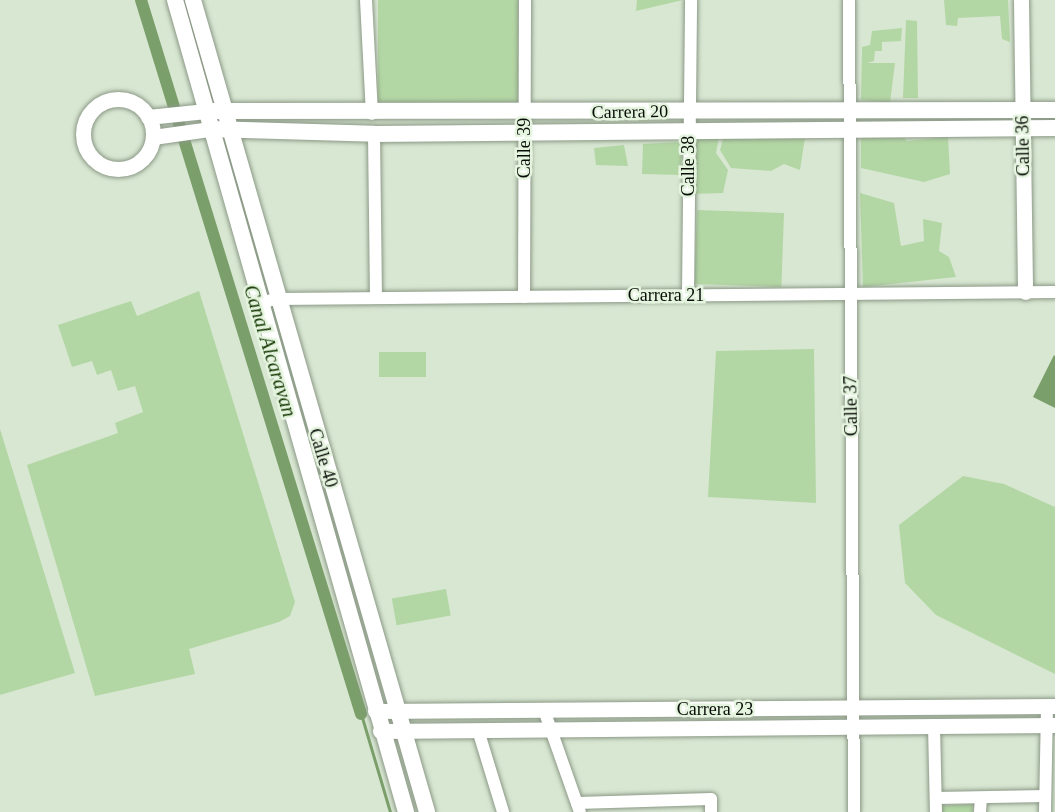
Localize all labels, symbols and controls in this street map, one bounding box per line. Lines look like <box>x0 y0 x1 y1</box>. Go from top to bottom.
street label: Carrera 20 <box>592 101 668 123</box>
street label: Calle 36 <box>1012 116 1034 176</box>
street label: Calle 39 <box>513 118 535 178</box>
street label: Calle 38 <box>677 136 699 196</box>
water label: Canal Alcaravan <box>238 282 302 420</box>
street label: Carrera 21 <box>628 284 704 306</box>
street label: Calle 37 <box>840 376 862 436</box>
street label: Calle 40 <box>304 426 342 490</box>
street label: Carrera 23 <box>677 698 753 720</box>

